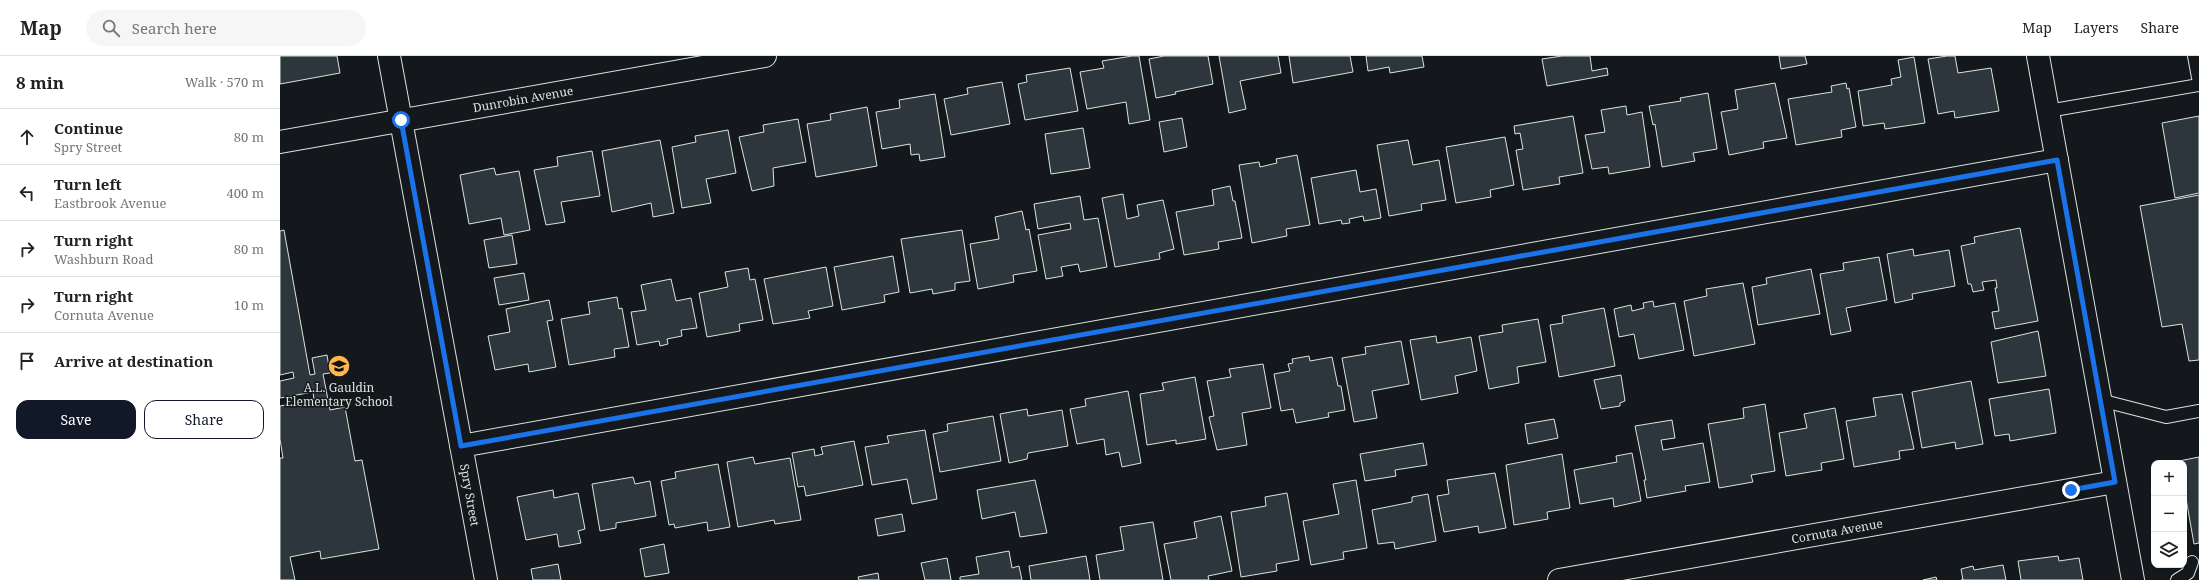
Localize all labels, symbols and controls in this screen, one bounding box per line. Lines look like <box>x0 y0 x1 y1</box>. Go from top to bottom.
search box <box>86 10 366 46</box>
text: Map <box>20 15 62 41</box>
icon: search <box>100 17 122 39</box>
text: Search here <box>132 18 217 38</box>
text: Map <box>2022 18 2052 37</box>
text: Layers <box>2074 18 2119 37</box>
text: Share <box>2141 18 2179 37</box>
text: 8 min <box>16 71 64 94</box>
text: Walk · 570 m <box>185 73 264 91</box>
street label: Dunrobin Avenue <box>471 82 575 116</box>
route start <box>392 111 410 129</box>
text: Continue <box>54 118 123 138</box>
icon: ahead <box>16 126 38 148</box>
text: 80 m <box>234 128 264 146</box>
text: Spry Street <box>54 138 122 156</box>
text: Turn left <box>54 174 122 194</box>
icon: left <box>16 182 38 204</box>
text: 400 m <box>227 184 264 202</box>
text: Eastbrook Avenue <box>54 194 166 212</box>
text: Turn right <box>54 230 133 250</box>
icon: right <box>16 238 38 260</box>
text: 80 m <box>234 240 264 258</box>
text: Washburn Road <box>54 250 154 268</box>
text: Turn right <box>54 286 133 306</box>
icon: right <box>16 294 38 316</box>
text: 10 m <box>234 296 264 314</box>
text: Cornuta Avenue <box>54 306 154 324</box>
icon: arrive <box>16 350 38 372</box>
text: Arrive at destination <box>54 351 213 371</box>
school or university icon: A.L. Gauldin Elementary School <box>326 353 352 379</box>
place label: A.L. Gauldin Elementary School <box>285 379 393 410</box>
button: Save <box>16 400 136 439</box>
button: Share <box>144 400 264 439</box>
map controls <box>2151 460 2187 568</box>
button: + <box>2151 460 2187 496</box>
street label: Spry Street <box>456 463 484 527</box>
route end <box>2062 481 2080 499</box>
button: − <box>2151 496 2187 532</box>
street label: Cornuta Avenue <box>1790 515 1884 547</box>
button: layers <box>2151 532 2187 568</box>

